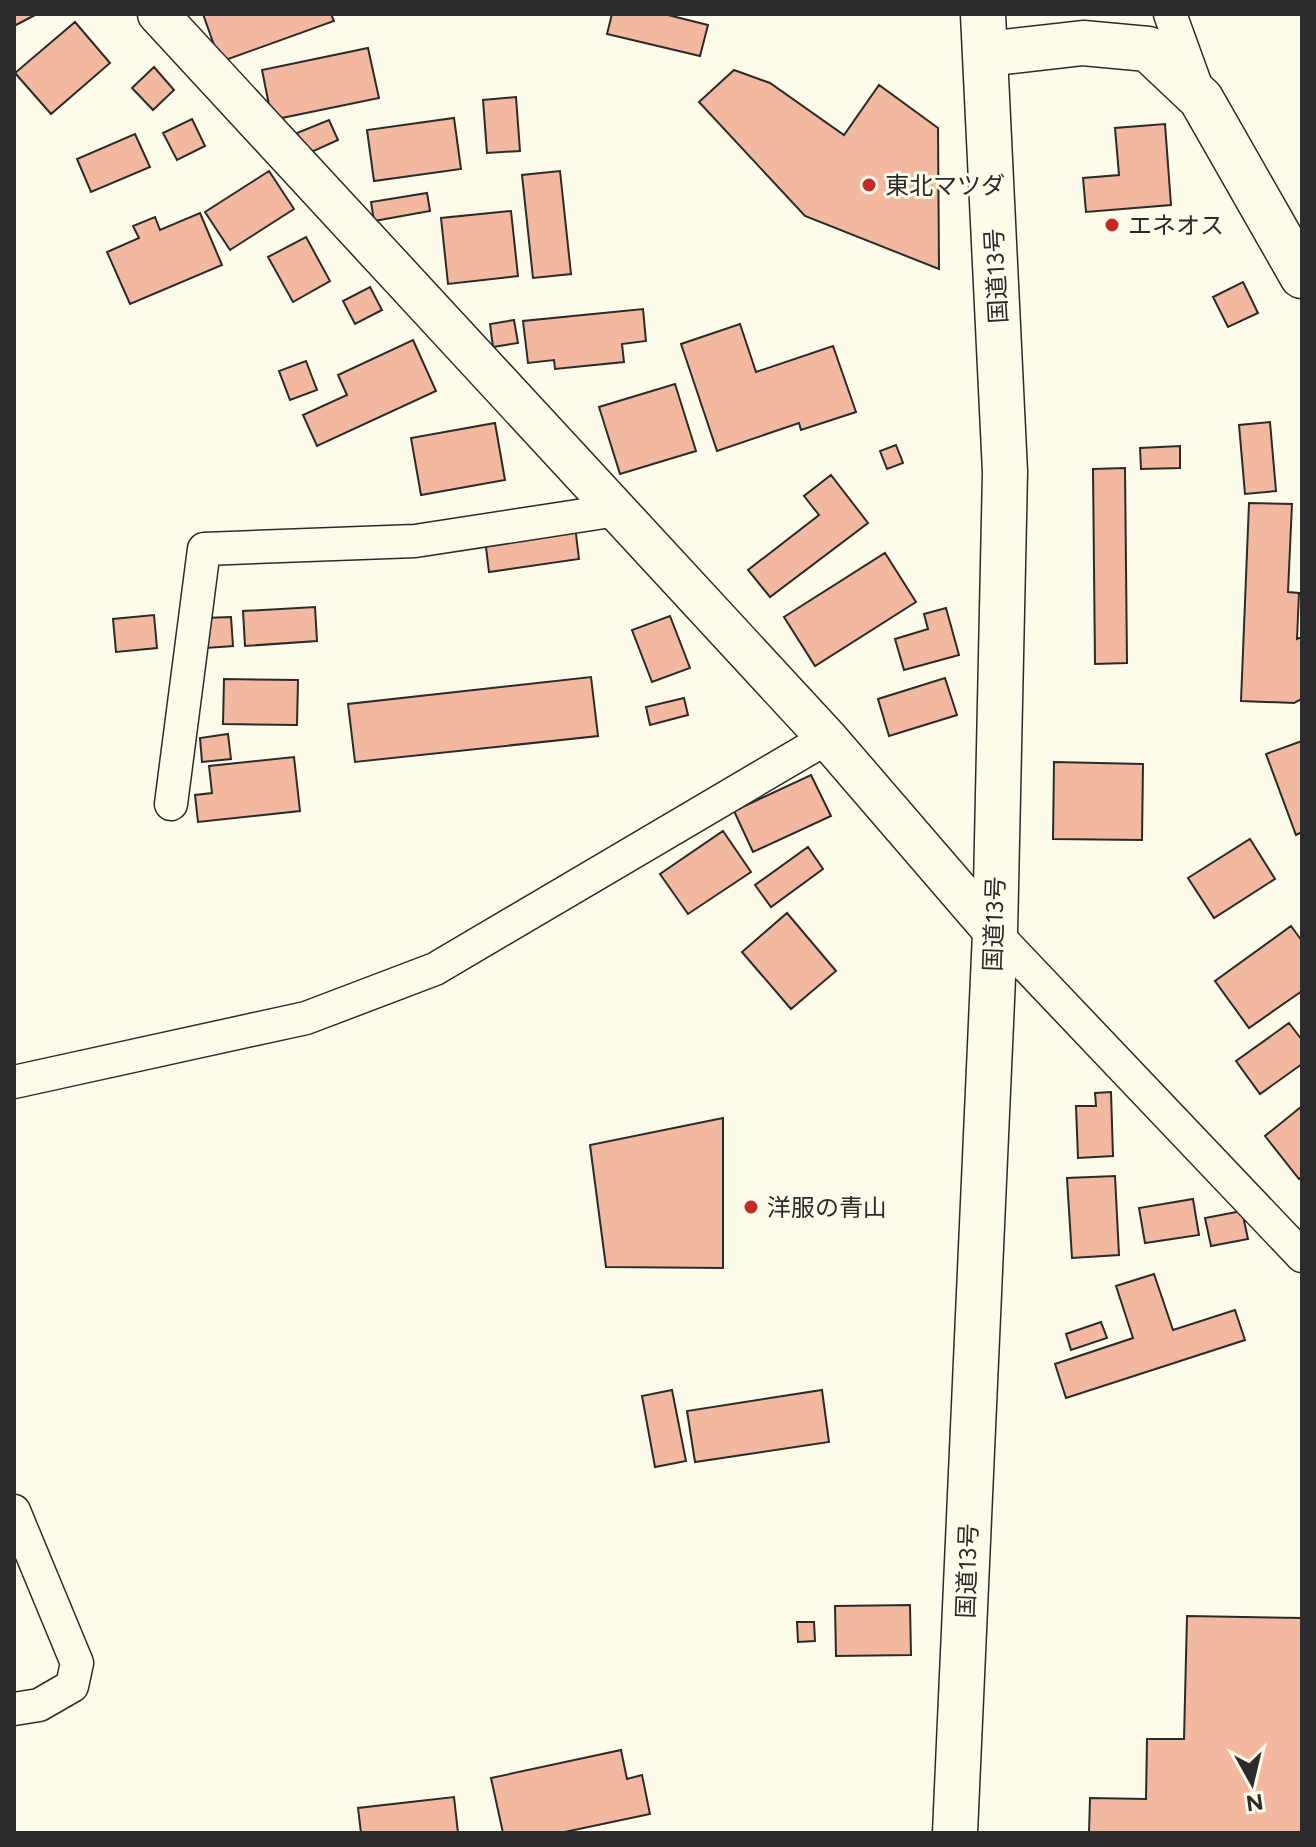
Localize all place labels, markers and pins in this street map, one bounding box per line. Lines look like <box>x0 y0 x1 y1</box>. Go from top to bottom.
place label: 東北マツダ <box>885 171 1005 200</box>
marker: 東北マツダ <box>860 176 878 194</box>
place label: エネオス <box>1128 211 1224 240</box>
marker: エネオス <box>1103 216 1121 234</box>
place label: 洋服の青山 <box>767 1193 887 1222</box>
marker: 洋服の青山 <box>742 1198 760 1216</box>

